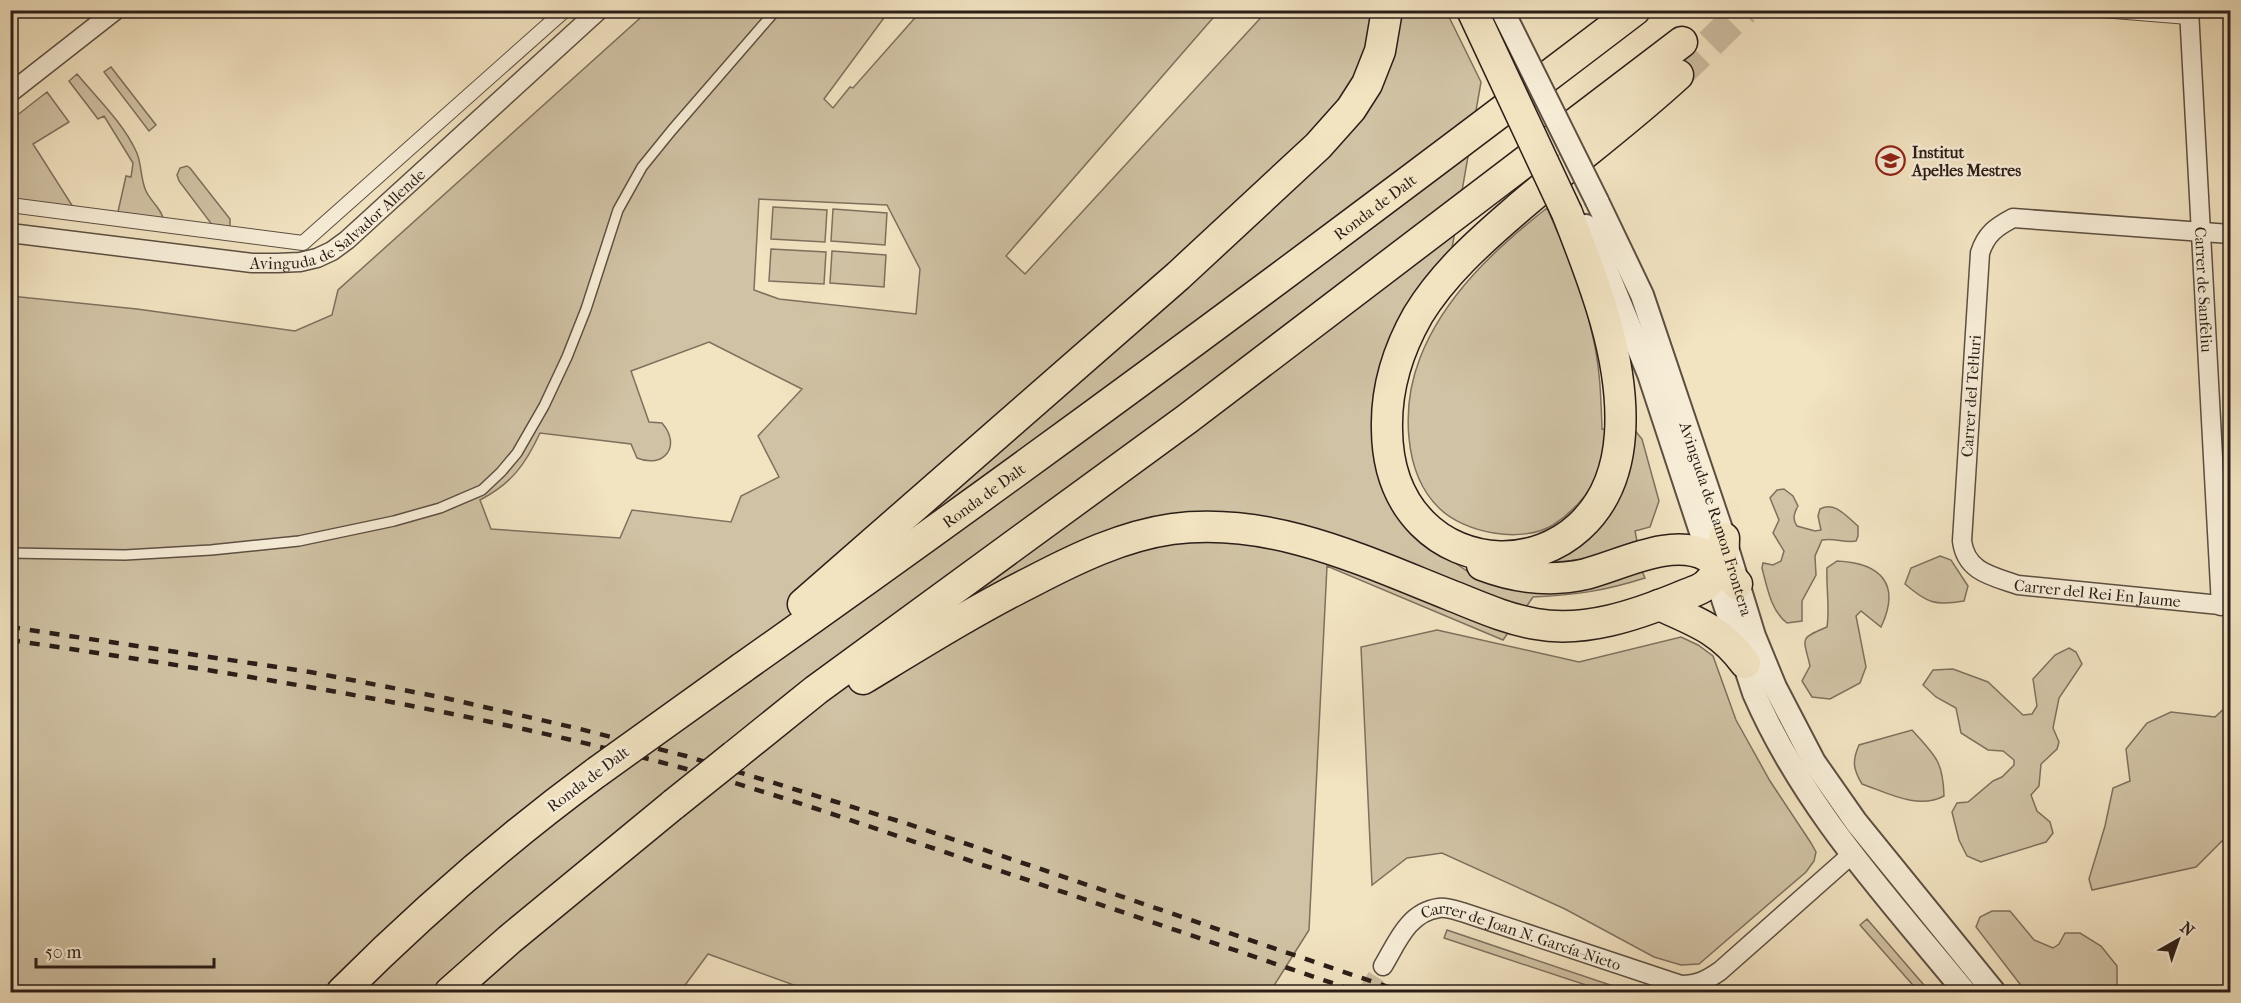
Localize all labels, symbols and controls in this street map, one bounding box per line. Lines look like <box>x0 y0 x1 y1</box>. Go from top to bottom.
place label: Institut Apel·les Mestres <box>1911 143 2021 181</box>
school or university icon: Institut Apel·les Mestres <box>1875 145 1907 177</box>
street label: Avinguda de Salvador Allende <box>249 164 429 273</box>
street label: Ronda de Dalt <box>1330 170 1420 244</box>
street label: Carrer de Sanfeliu <box>2191 226 2217 353</box>
street label: Carrer del Tel·luri <box>1957 334 1985 458</box>
street label: Avinguda de Ramon Frontera <box>1676 418 1757 619</box>
street label: Ronda de Dalt <box>938 459 1029 532</box>
street label: Carrer del Rei En Jaume <box>2013 575 2182 611</box>
street label: Ronda de Dalt <box>543 742 633 816</box>
street label: Carrer de Joan N. García-Nieto <box>1417 898 1624 974</box>
north arrow <box>2148 910 2208 970</box>
text: N <box>2177 918 2199 941</box>
scale bar <box>36 931 214 969</box>
text: 50 m <box>45 942 82 963</box>

